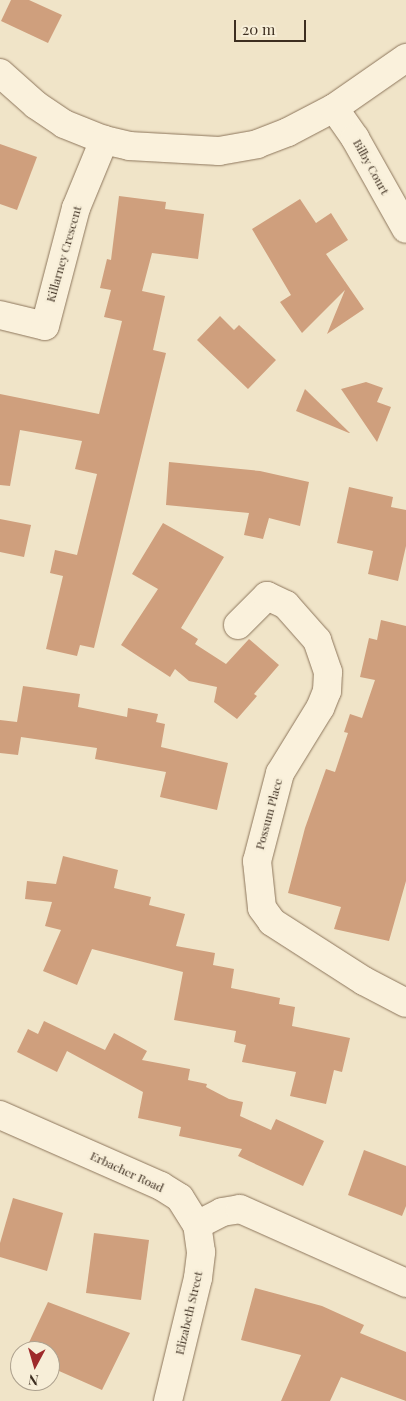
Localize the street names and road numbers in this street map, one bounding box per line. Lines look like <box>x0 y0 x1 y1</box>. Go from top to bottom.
street label: Bilby Court <box>350 137 392 197</box>
street label: Killarney Crescent <box>43 204 85 304</box>
street label: Possum Place <box>253 777 285 851</box>
street label: Erbacher Road <box>88 1149 166 1195</box>
street label: Elizabeth Street <box>172 1270 206 1356</box>

